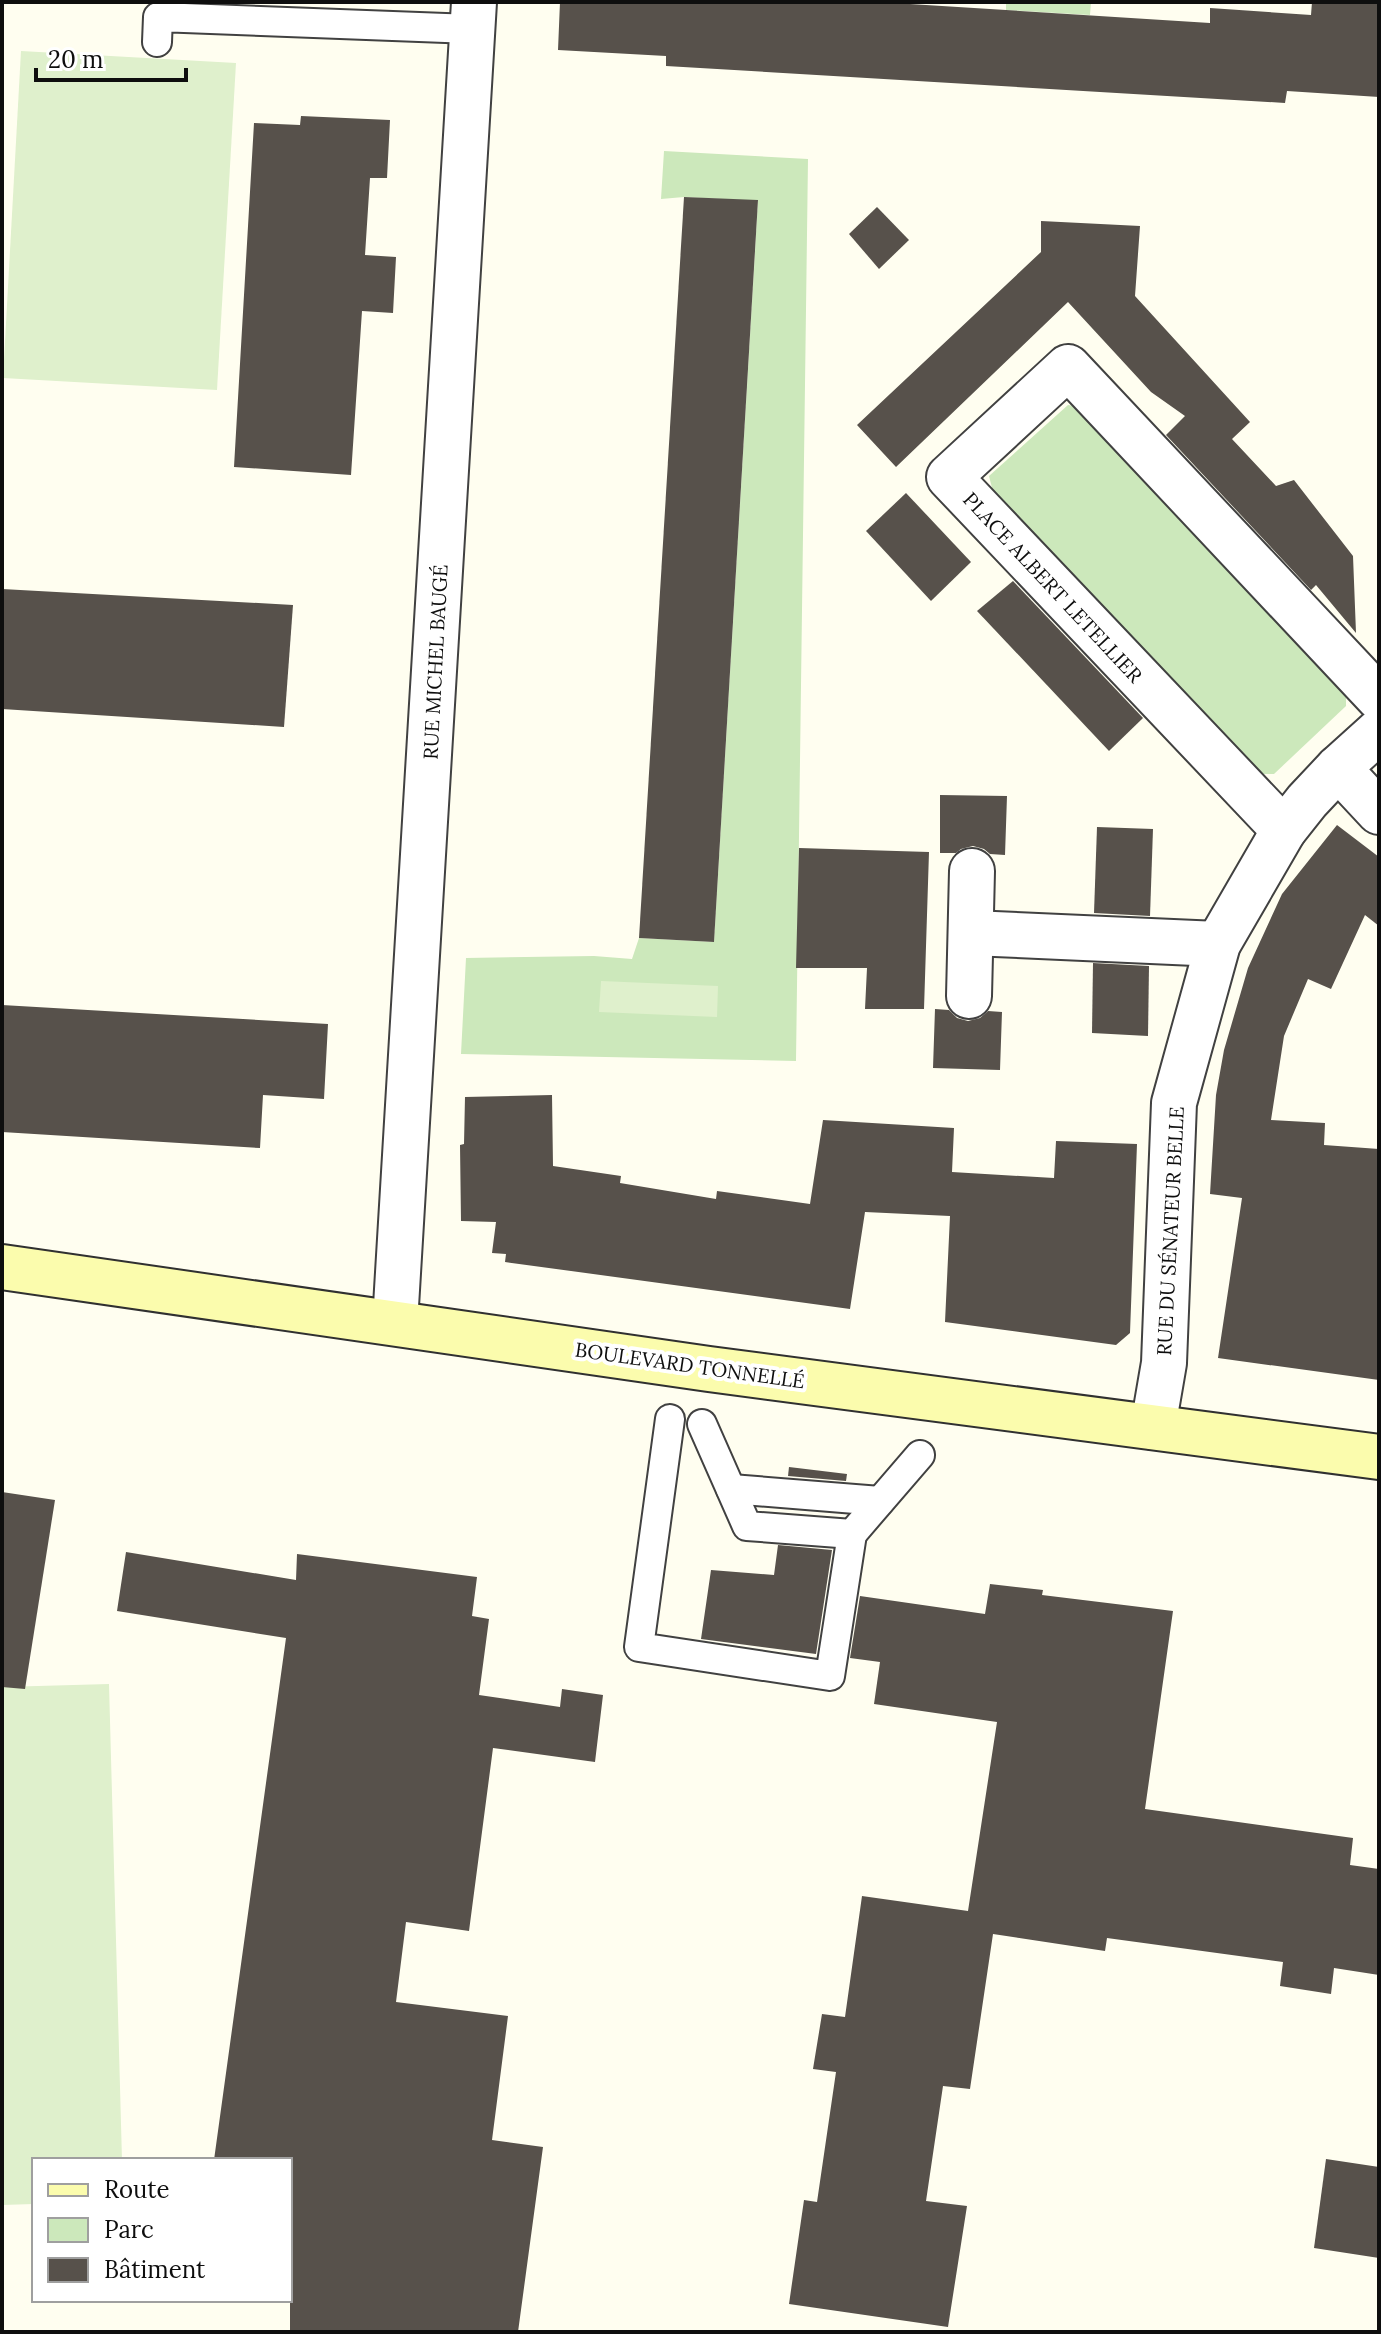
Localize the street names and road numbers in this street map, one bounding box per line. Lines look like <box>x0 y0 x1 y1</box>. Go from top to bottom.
street label: PLACE ALBERT LETELLIER <box>958 487 1148 688</box>
street label: RUE MICHEL BAUGÉ <box>417 564 453 760</box>
street label: RUE DU SÉNATEUR BELLE <box>1151 1106 1189 1356</box>
street label: BOULEVARD TONNELLÉ <box>574 1337 806 1393</box>

